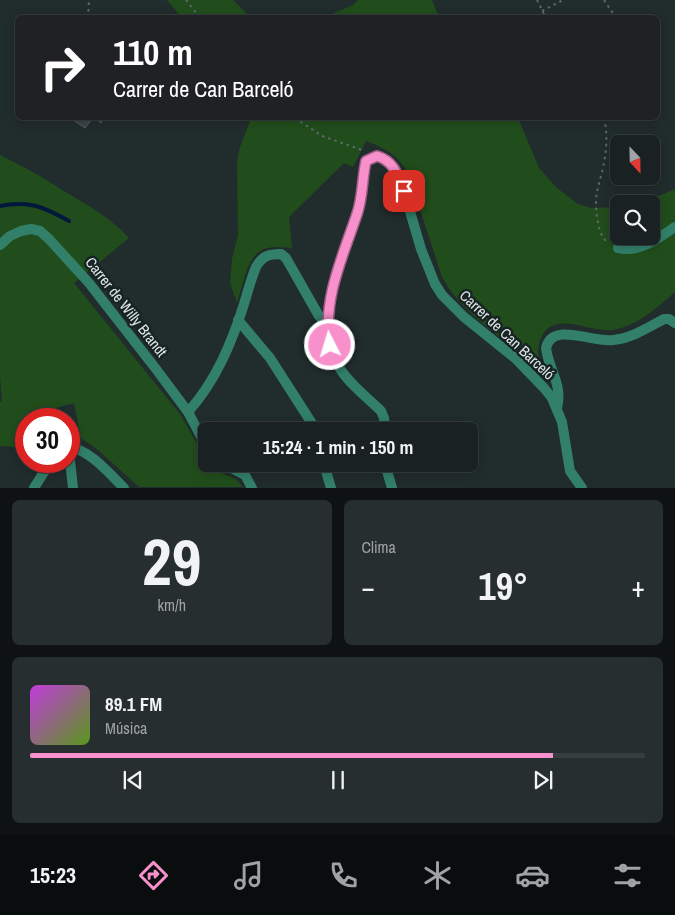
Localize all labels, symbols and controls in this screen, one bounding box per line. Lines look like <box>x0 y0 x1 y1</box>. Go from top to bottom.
text: 110 m <box>113 29 193 76</box>
icon: right <box>30 35 95 100</box>
text: Carrer de Can Barceló <box>113 74 293 104</box>
north arrow <box>610 135 660 185</box>
map controls <box>610 135 660 245</box>
pin <box>383 170 425 212</box>
icon: arrive <box>390 177 418 205</box>
button: search <box>610 195 660 245</box>
street label: Carrer de Willy Brandt <box>81 252 172 362</box>
street label: Carrer de Can Barceló <box>455 285 560 384</box>
position arrow <box>303 318 355 370</box>
speed limit sign: 30 <box>15 408 80 473</box>
text: 15:24 · 1 min · 150 m <box>263 434 413 460</box>
text: 29 <box>142 518 201 605</box>
text: Clima <box>362 536 396 558</box>
text: 19° <box>478 561 528 612</box>
text: − <box>362 568 375 606</box>
text: + <box>632 568 645 606</box>
text: km/h <box>158 594 186 616</box>
text: 89.1 FM <box>105 691 162 717</box>
text: Música <box>105 717 147 739</box>
icon: previous <box>119 766 147 794</box>
icon: pause <box>324 766 352 794</box>
icon: next <box>529 766 557 794</box>
icon: directions <box>136 858 171 893</box>
icon: music <box>231 858 266 893</box>
icon: phone <box>326 858 361 893</box>
icon: climate <box>420 858 455 893</box>
icon: car <box>515 858 550 893</box>
icon: filters <box>610 858 645 893</box>
text: 15:23 <box>30 860 76 890</box>

